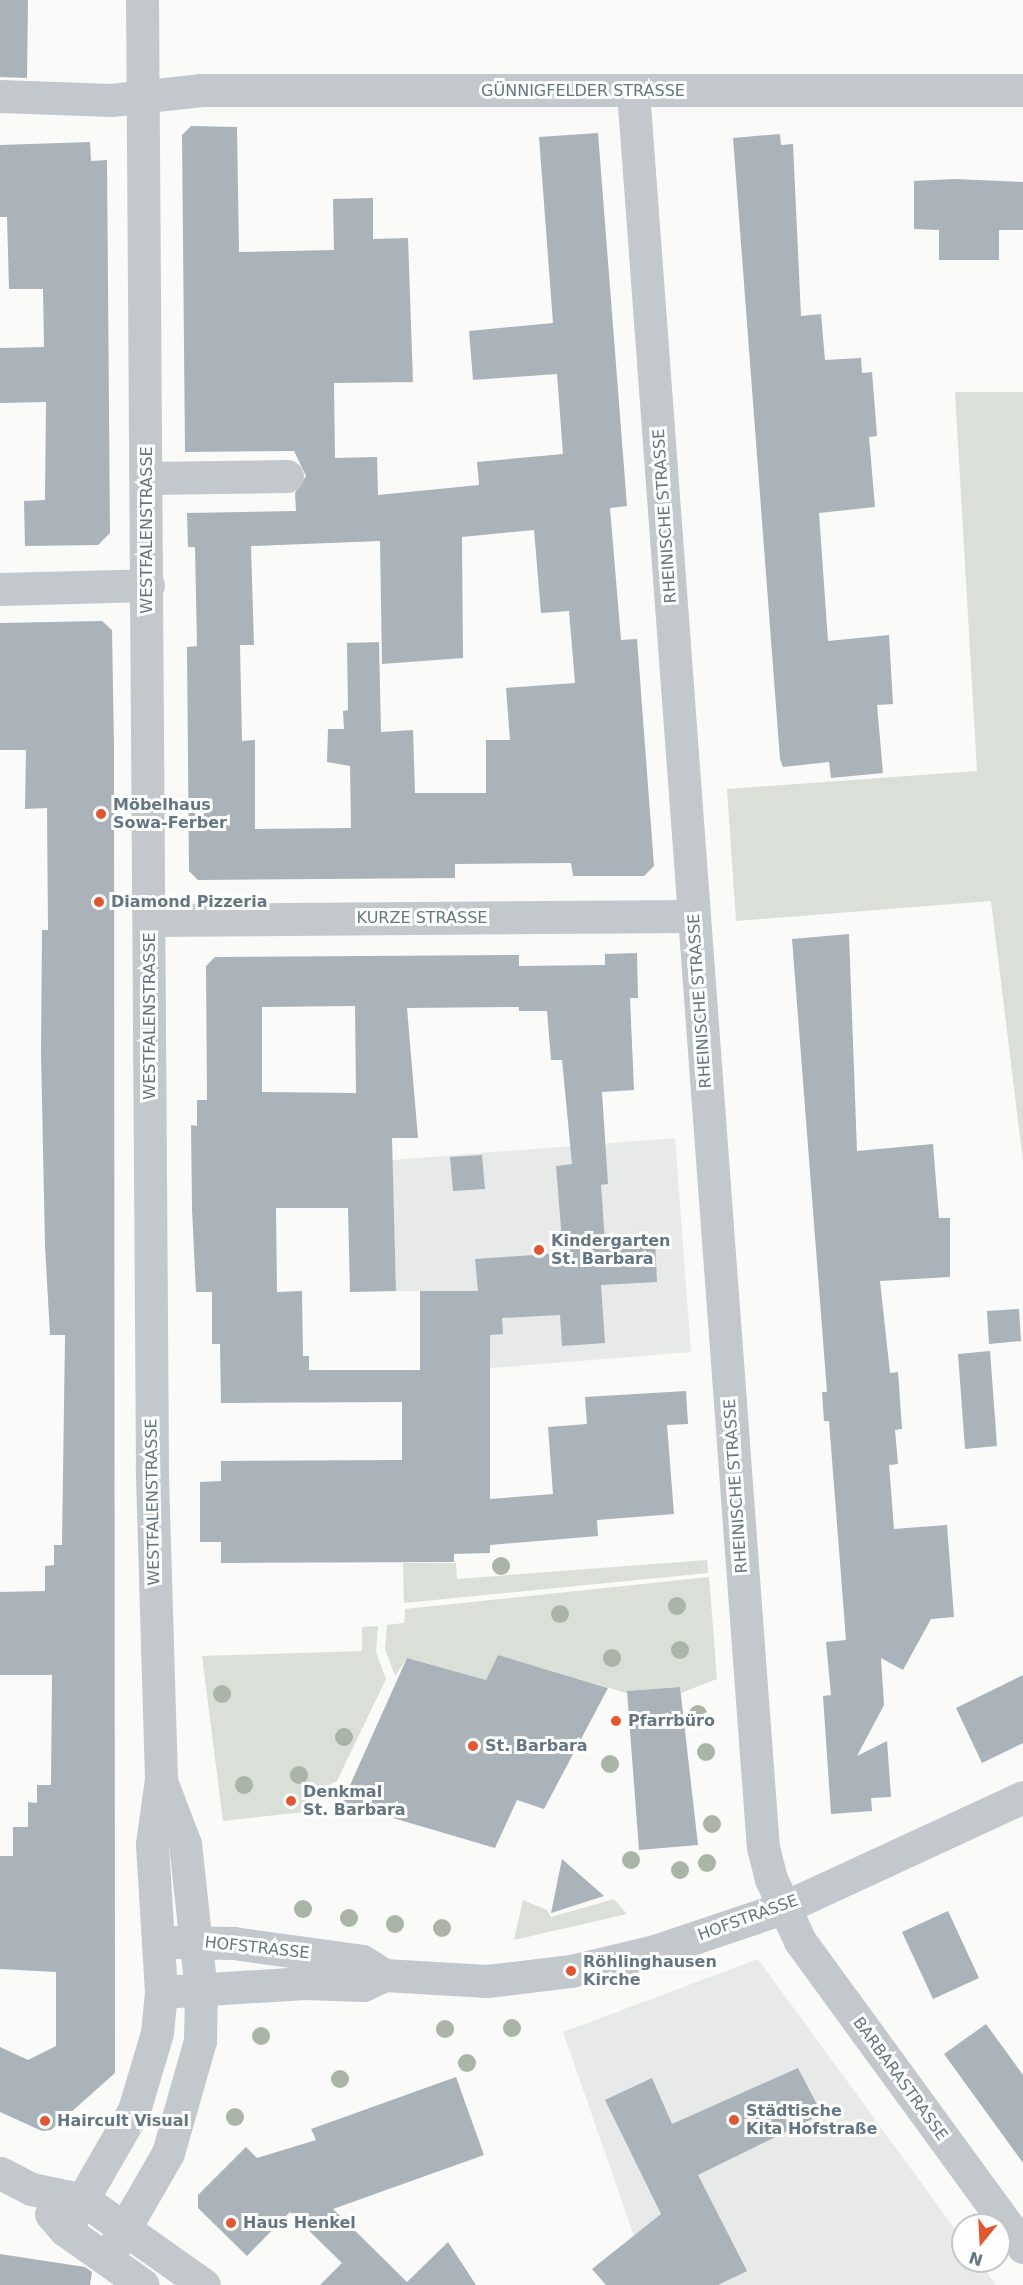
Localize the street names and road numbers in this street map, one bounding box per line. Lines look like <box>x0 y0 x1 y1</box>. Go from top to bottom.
street label: GÜNNIGFELDER STRASSE <box>481 81 685 101</box>
street label: RHEINISCHE STRASSE <box>649 428 681 604</box>
street label: WESTFALENSTRASSE <box>137 446 157 614</box>
street label: KURZE STRASSE <box>357 908 487 928</box>
street label: RHEINISCHE STRASSE <box>684 913 716 1089</box>
street label: WESTFALENSTRASSE <box>140 932 160 1100</box>
street label: RHEINISCHE STRASSE <box>720 1398 752 1574</box>
street label: WESTFALENSTRASSE <box>142 1418 164 1586</box>
street label: HOFSTRASSE <box>695 1891 801 1945</box>
street label: HOFSTRASSE <box>204 1933 310 1963</box>
street label: BARBARASTRASSE <box>849 2013 951 2145</box>

